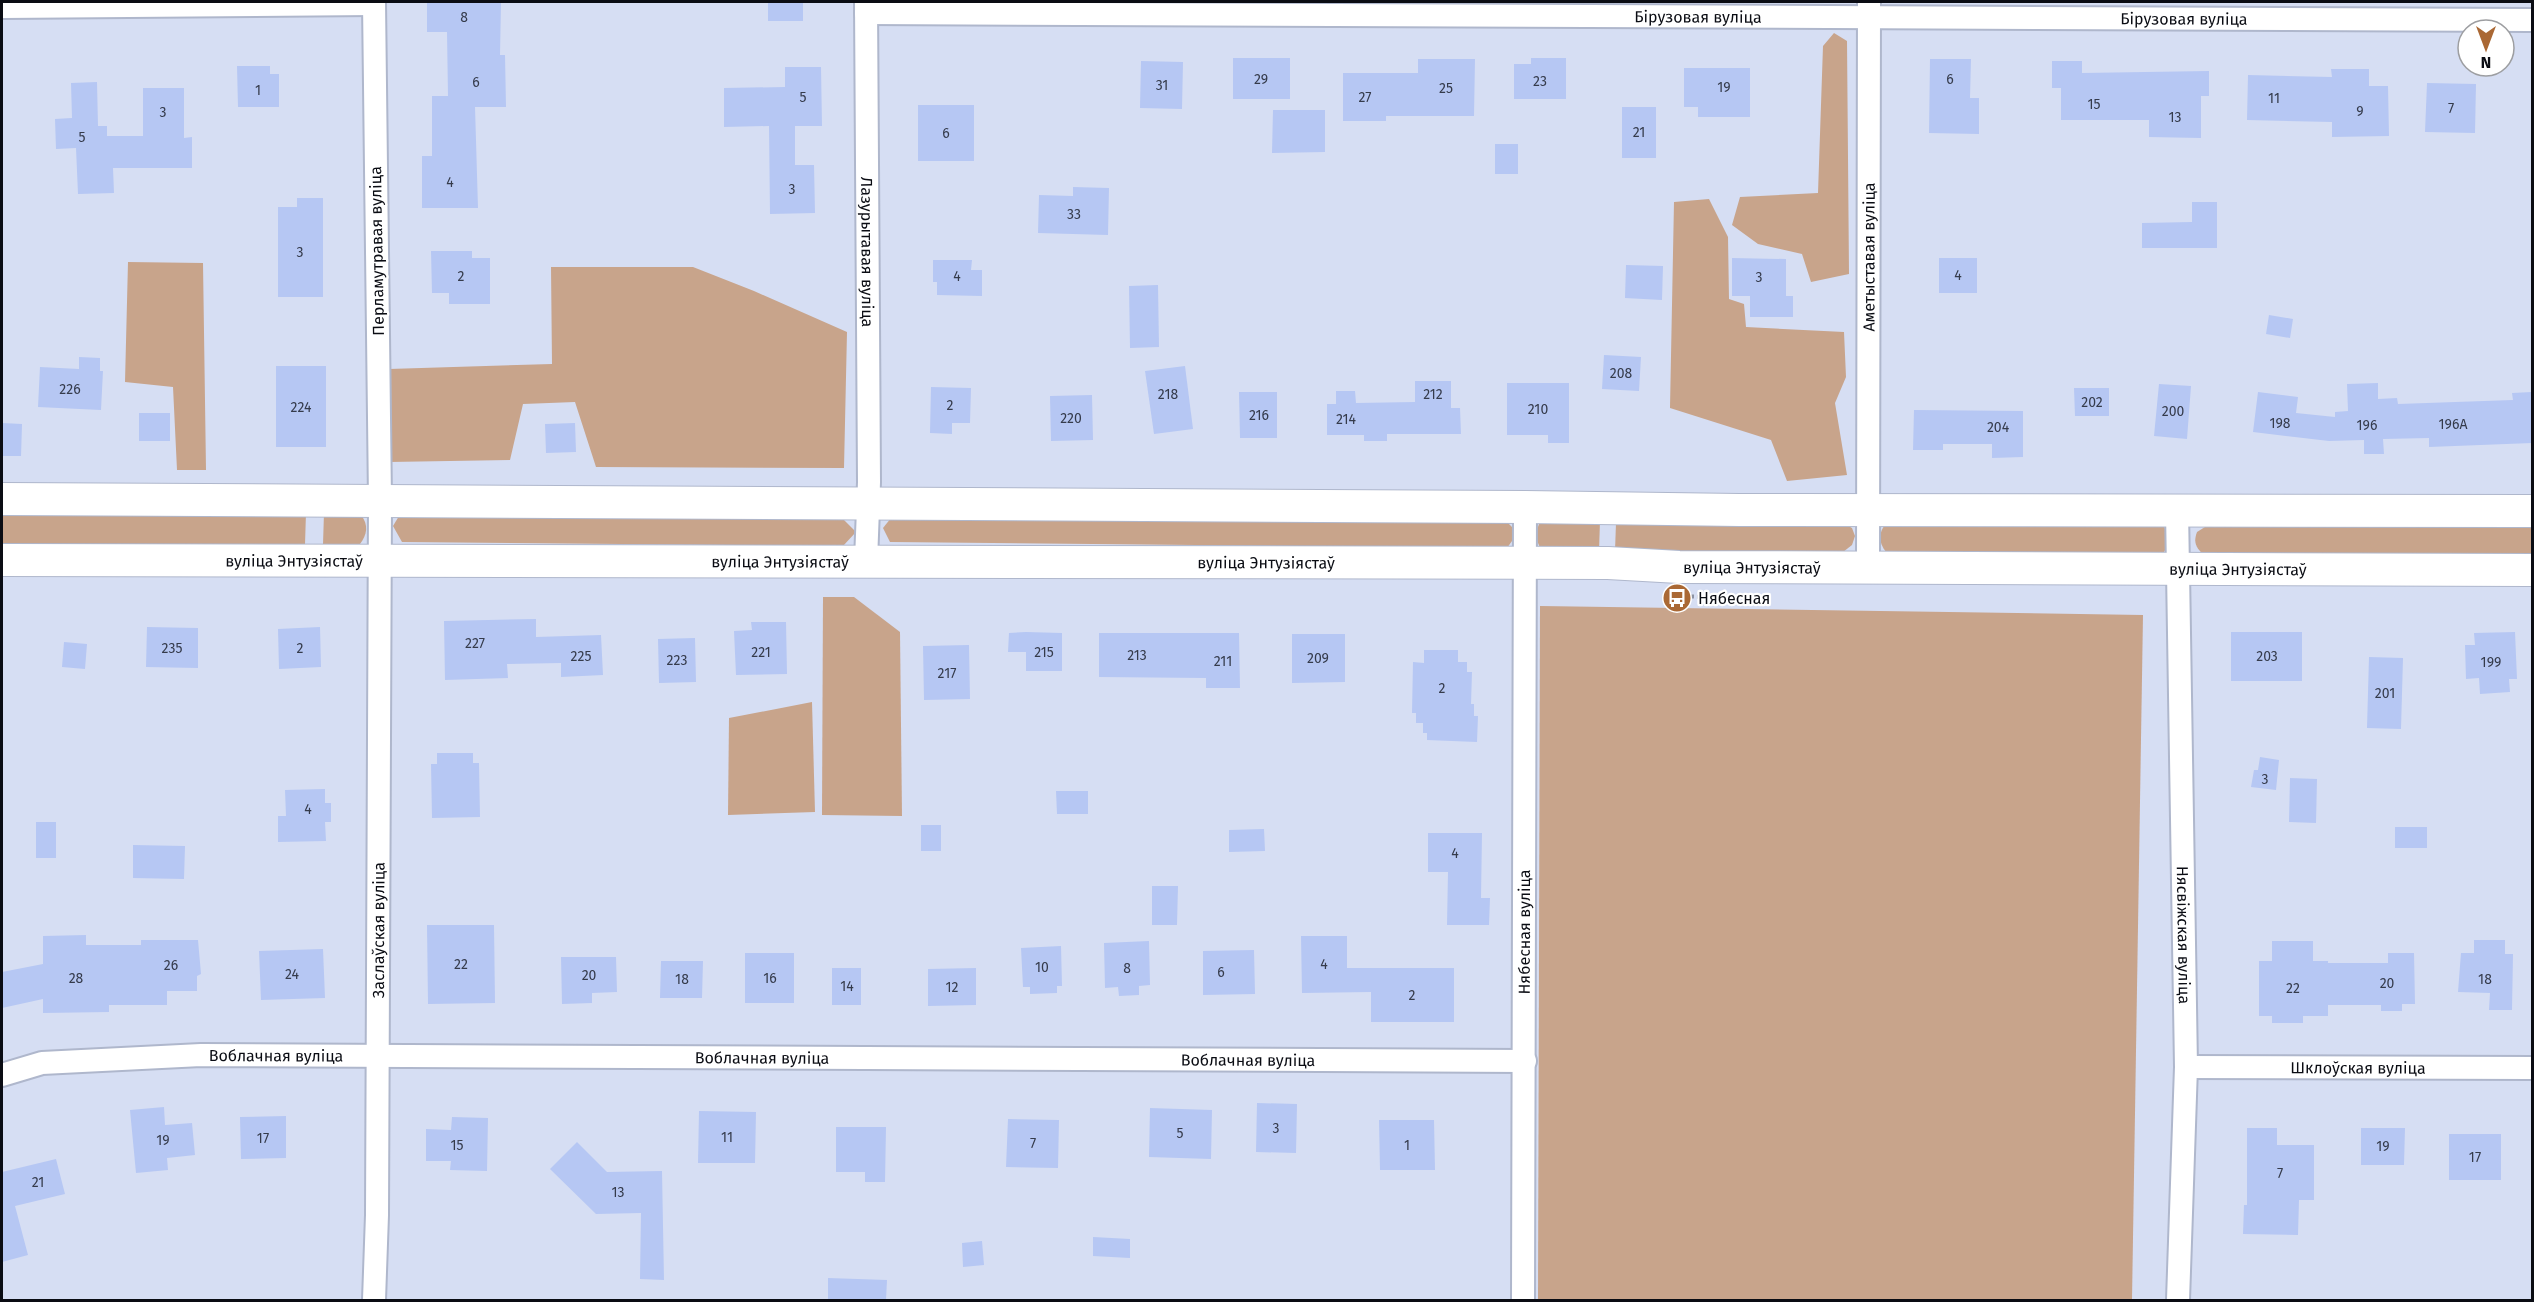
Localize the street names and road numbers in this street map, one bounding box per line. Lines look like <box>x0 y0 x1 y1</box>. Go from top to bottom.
street label: Бірузовая вуліца <box>1634 7 1762 26</box>
street label: Бірузовая вуліца <box>2120 9 2248 28</box>
street label: Перламутравая вуліца <box>366 166 388 336</box>
street label: Лазурытавая вуліца <box>858 177 878 327</box>
street label: Аметыставая вуліца <box>1859 182 1878 332</box>
street label: вуліца Энтузіястаў <box>225 551 363 570</box>
street label: вуліца Энтузіястаў <box>711 552 849 571</box>
street label: вуліца Энтузіястаў <box>1197 553 1335 572</box>
street label: вуліца Энтузіястаў <box>1683 558 1821 577</box>
street label: вуліца Энтузіястаў <box>2169 559 2307 579</box>
street label: Заслаўская вуліца <box>368 862 388 998</box>
street label: Нясвіжская вуліца <box>2173 866 2194 1004</box>
street label: Нябесная вуліца <box>1514 869 1534 995</box>
street label: Воблачная вуліца <box>209 1046 343 1065</box>
street label: Воблачная вуліца <box>695 1048 829 1067</box>
street label: Воблачная вуліца <box>1181 1050 1315 1070</box>
street label: Шклоўская вуліца <box>2290 1058 2426 1077</box>

